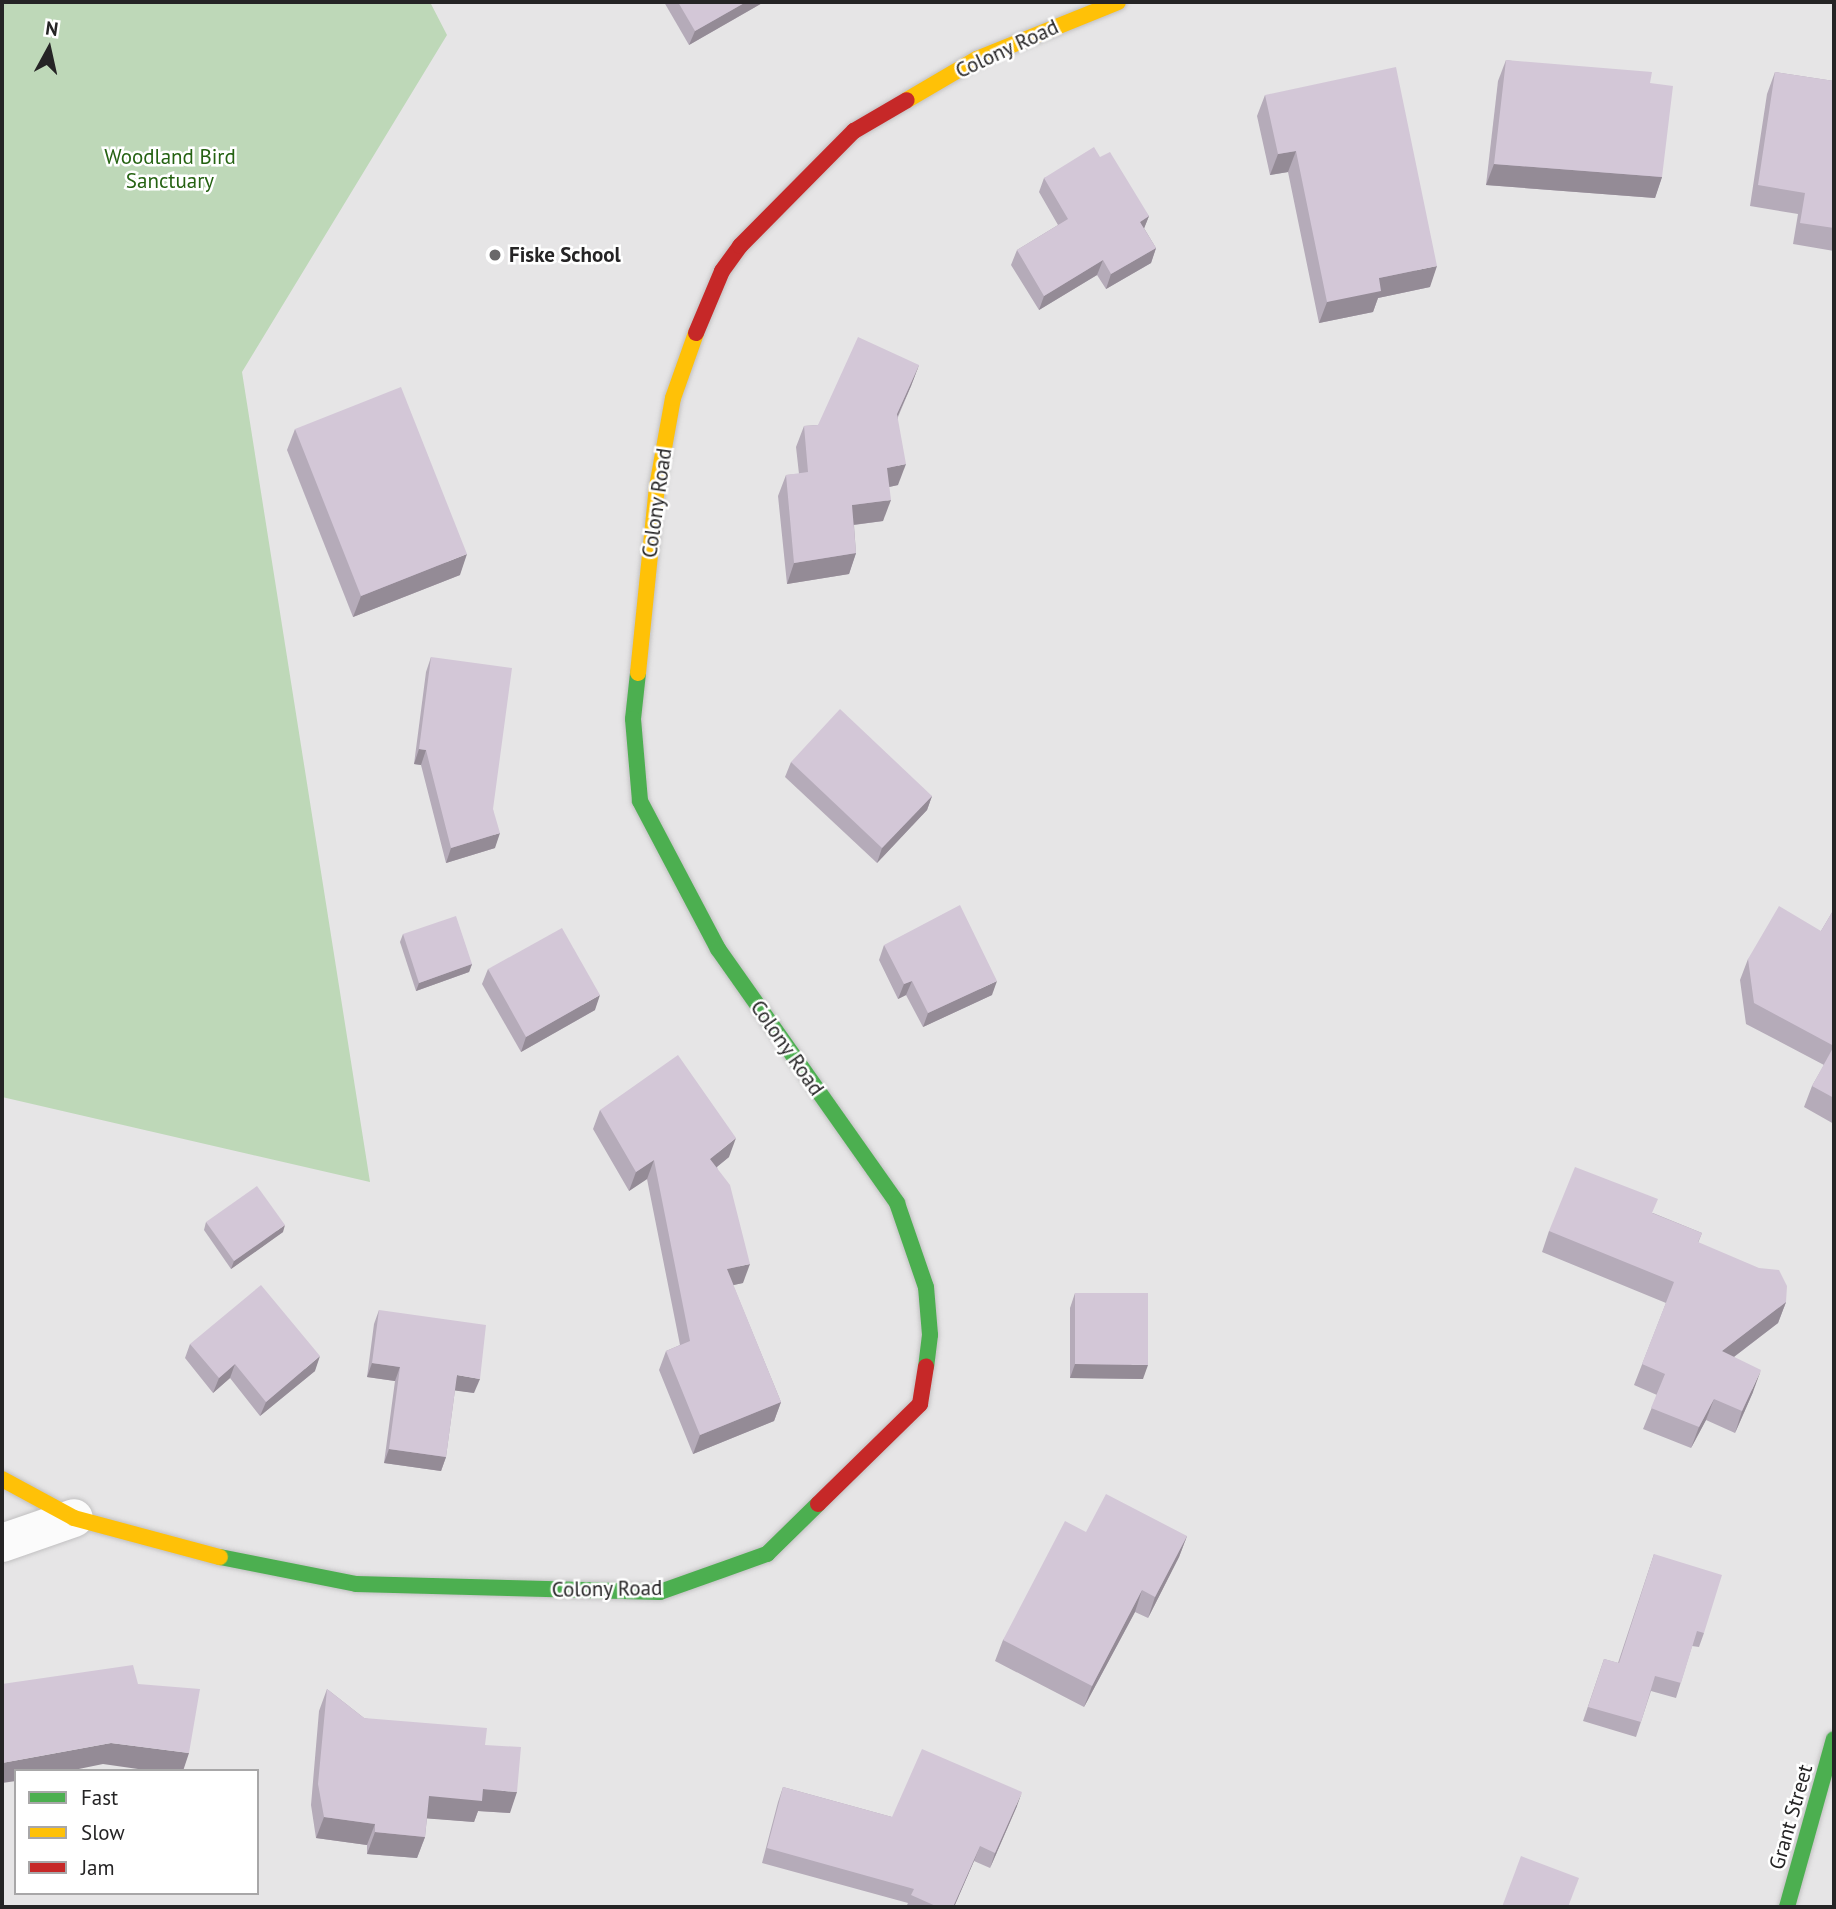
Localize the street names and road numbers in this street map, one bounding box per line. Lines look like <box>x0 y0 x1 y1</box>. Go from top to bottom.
street label: Colony Road <box>951 14 1063 84</box>
street label: Colony Road <box>637 446 677 560</box>
street label: Colony Road <box>745 995 829 1101</box>
street label: Colony Road <box>551 1575 663 1603</box>
street label: Grant Street <box>1764 1761 1818 1873</box>

